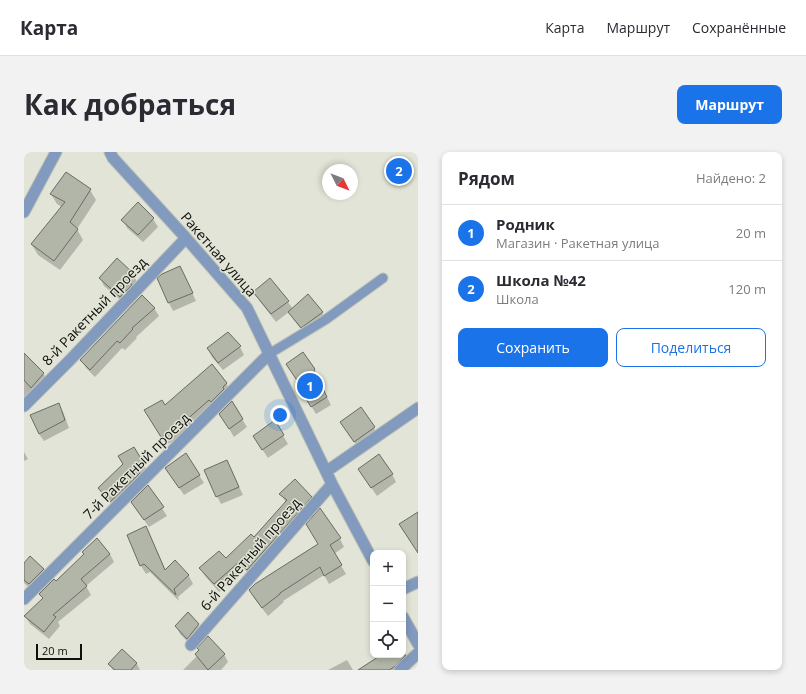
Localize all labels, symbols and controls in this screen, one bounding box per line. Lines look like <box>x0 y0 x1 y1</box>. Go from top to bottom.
text: Карта <box>20 15 78 41</box>
text: Карта <box>545 18 584 37</box>
text: Маршрут <box>606 18 670 37</box>
text: Сохранённые <box>692 18 786 37</box>
text: Как добраться <box>24 85 236 123</box>
button: Маршрут <box>677 85 782 124</box>
pin: 2 <box>386 156 412 186</box>
north arrow <box>322 164 358 200</box>
text: Рядом <box>458 167 515 190</box>
text: Найдено: 2 <box>696 169 766 187</box>
street label: Ракетная улица <box>177 208 261 300</box>
text: Родник <box>496 214 555 234</box>
text: 1 <box>467 224 475 242</box>
text: 20 m <box>736 224 766 242</box>
text: Магазин · Ракетная улица <box>496 234 659 252</box>
street label: 8-й Ракетный проезд <box>37 253 151 369</box>
text: Школа №42 <box>496 270 586 290</box>
text: 2 <box>467 280 475 298</box>
text: 120 m <box>728 280 766 298</box>
text: Школа <box>496 290 539 308</box>
button: Сохранить <box>458 328 608 367</box>
button: Поделиться <box>616 328 766 367</box>
pin: 1 <box>297 371 323 401</box>
your location <box>270 405 290 425</box>
street label: 7-й Ракетный проезд <box>79 409 193 523</box>
street label: 6-й Ракетный проезд <box>196 494 304 614</box>
map controls <box>370 550 406 658</box>
button: + <box>370 550 406 586</box>
button: − <box>370 586 406 622</box>
button: locate <box>370 622 406 658</box>
scale bar <box>36 642 82 661</box>
text: 20 m <box>42 643 68 658</box>

